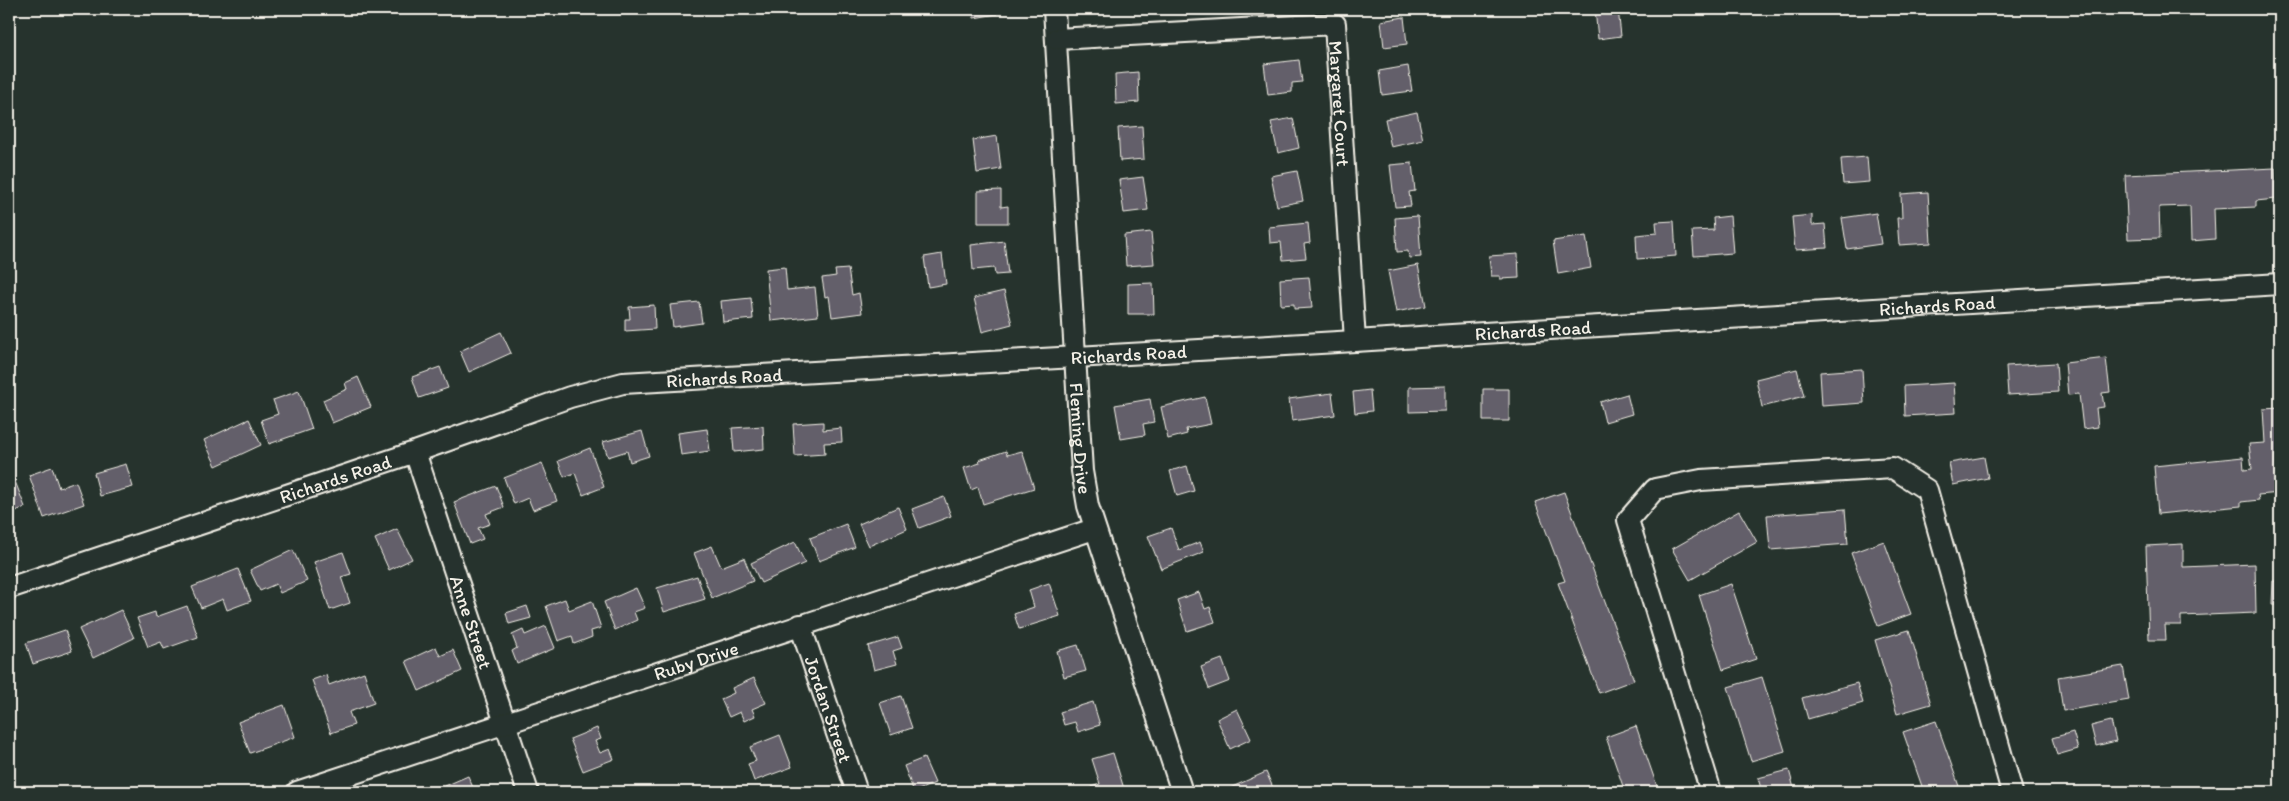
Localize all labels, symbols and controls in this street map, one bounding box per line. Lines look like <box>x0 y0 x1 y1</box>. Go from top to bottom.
street label: Margaret Court <box>1324 40 1355 167</box>
street label: Richards Road <box>1878 291 1997 321</box>
street label: Richards Road <box>1474 315 1593 346</box>
street label: Richards Road <box>1070 340 1188 369</box>
street label: Richards Road <box>666 363 784 393</box>
street label: Fleming Drive <box>1065 382 1097 496</box>
street label: Richards Road <box>276 450 395 509</box>
street label: Anne Street <box>445 572 497 672</box>
street label: Ruby Drive <box>651 636 741 685</box>
street label: Jordan Street <box>799 653 857 766</box>

